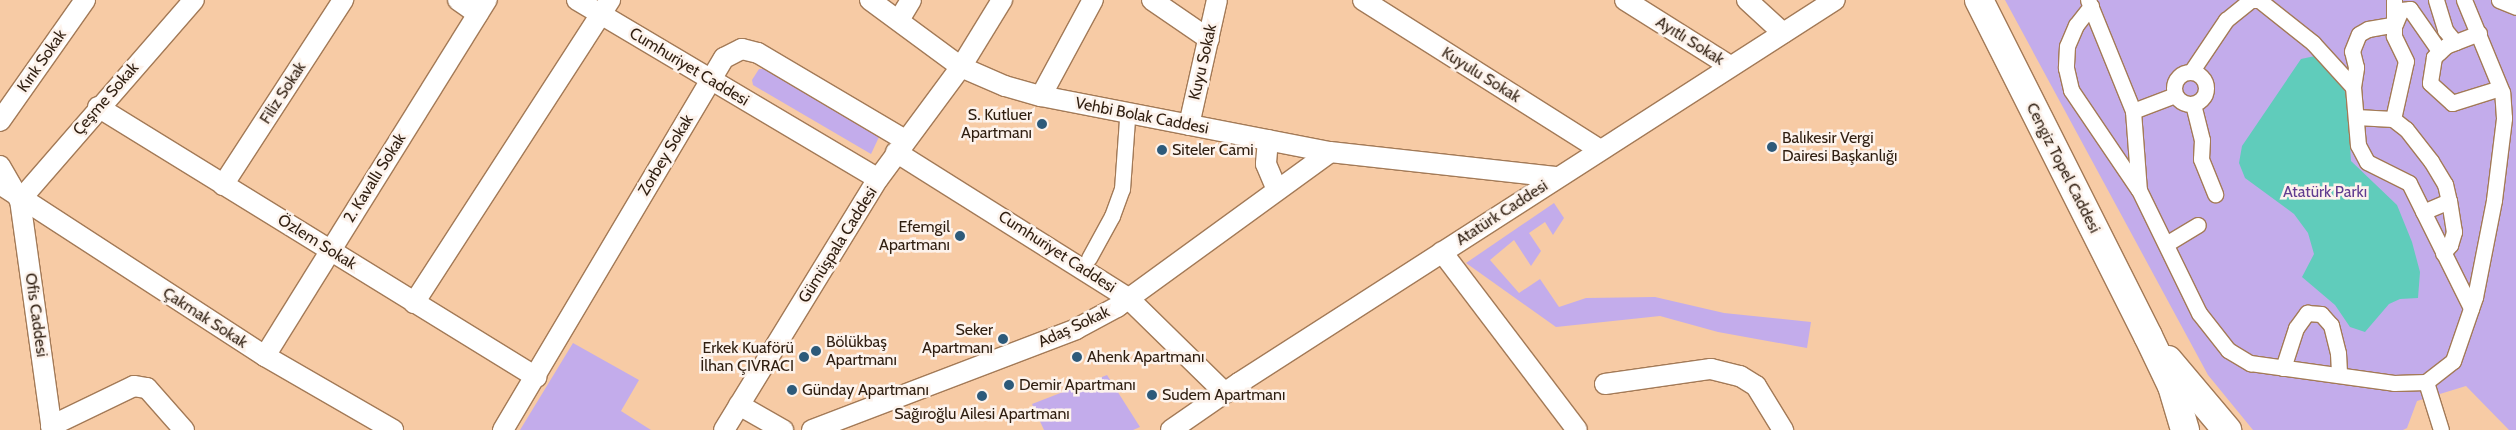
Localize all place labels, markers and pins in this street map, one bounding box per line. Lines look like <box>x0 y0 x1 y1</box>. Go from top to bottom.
place label: S. Kutluer Apartmanı <box>961 105 1032 143</box>
marker: S. Kutluer Apartmanı <box>1036 118 1048 130</box>
place label: Balıkesir Vergi Dairesi Başkanlığı <box>1782 128 1897 166</box>
place label: Siteler Cami <box>1172 140 1254 160</box>
marker: Balıkesir Vergi Dairesi Başkanlığı <box>1766 141 1778 153</box>
marker: Siteler Cami <box>1156 144 1168 156</box>
place label: Efemgil Apartmanı <box>879 217 950 255</box>
marker: Efemgil Apartmanı <box>954 230 966 242</box>
place label: Seker Apartmanı <box>922 320 993 358</box>
place label: Bölükbaş Apartmanı <box>826 332 897 370</box>
marker: Seker Apartmanı <box>997 333 1009 345</box>
place label: Erkek Kuaförü İlhan ÇIVRACI <box>700 338 794 376</box>
marker: Bölükbaş Apartmanı <box>810 345 822 357</box>
place label: Ahenk Apartmanı <box>1087 347 1204 367</box>
marker: Erkek Kuaförü İlhan ÇIVRACI <box>798 351 810 363</box>
marker: Ahenk Apartmanı <box>1071 351 1083 363</box>
place label: Demir Apartmanı <box>1019 375 1136 395</box>
marker: Demir Apartmanı <box>1003 379 1015 391</box>
place label: Günday Apartmanı <box>802 380 929 400</box>
marker: Günday Apartmanı <box>786 384 798 396</box>
place label: Sudem Apartmanı <box>1162 385 1285 405</box>
marker: Sudem Apartmanı <box>1146 389 1158 401</box>
marker: Sağıroğlu Ailesi Apartmanı <box>976 390 988 402</box>
place label: Sağıroğlu Ailesi Apartmanı <box>894 404 1070 424</box>

